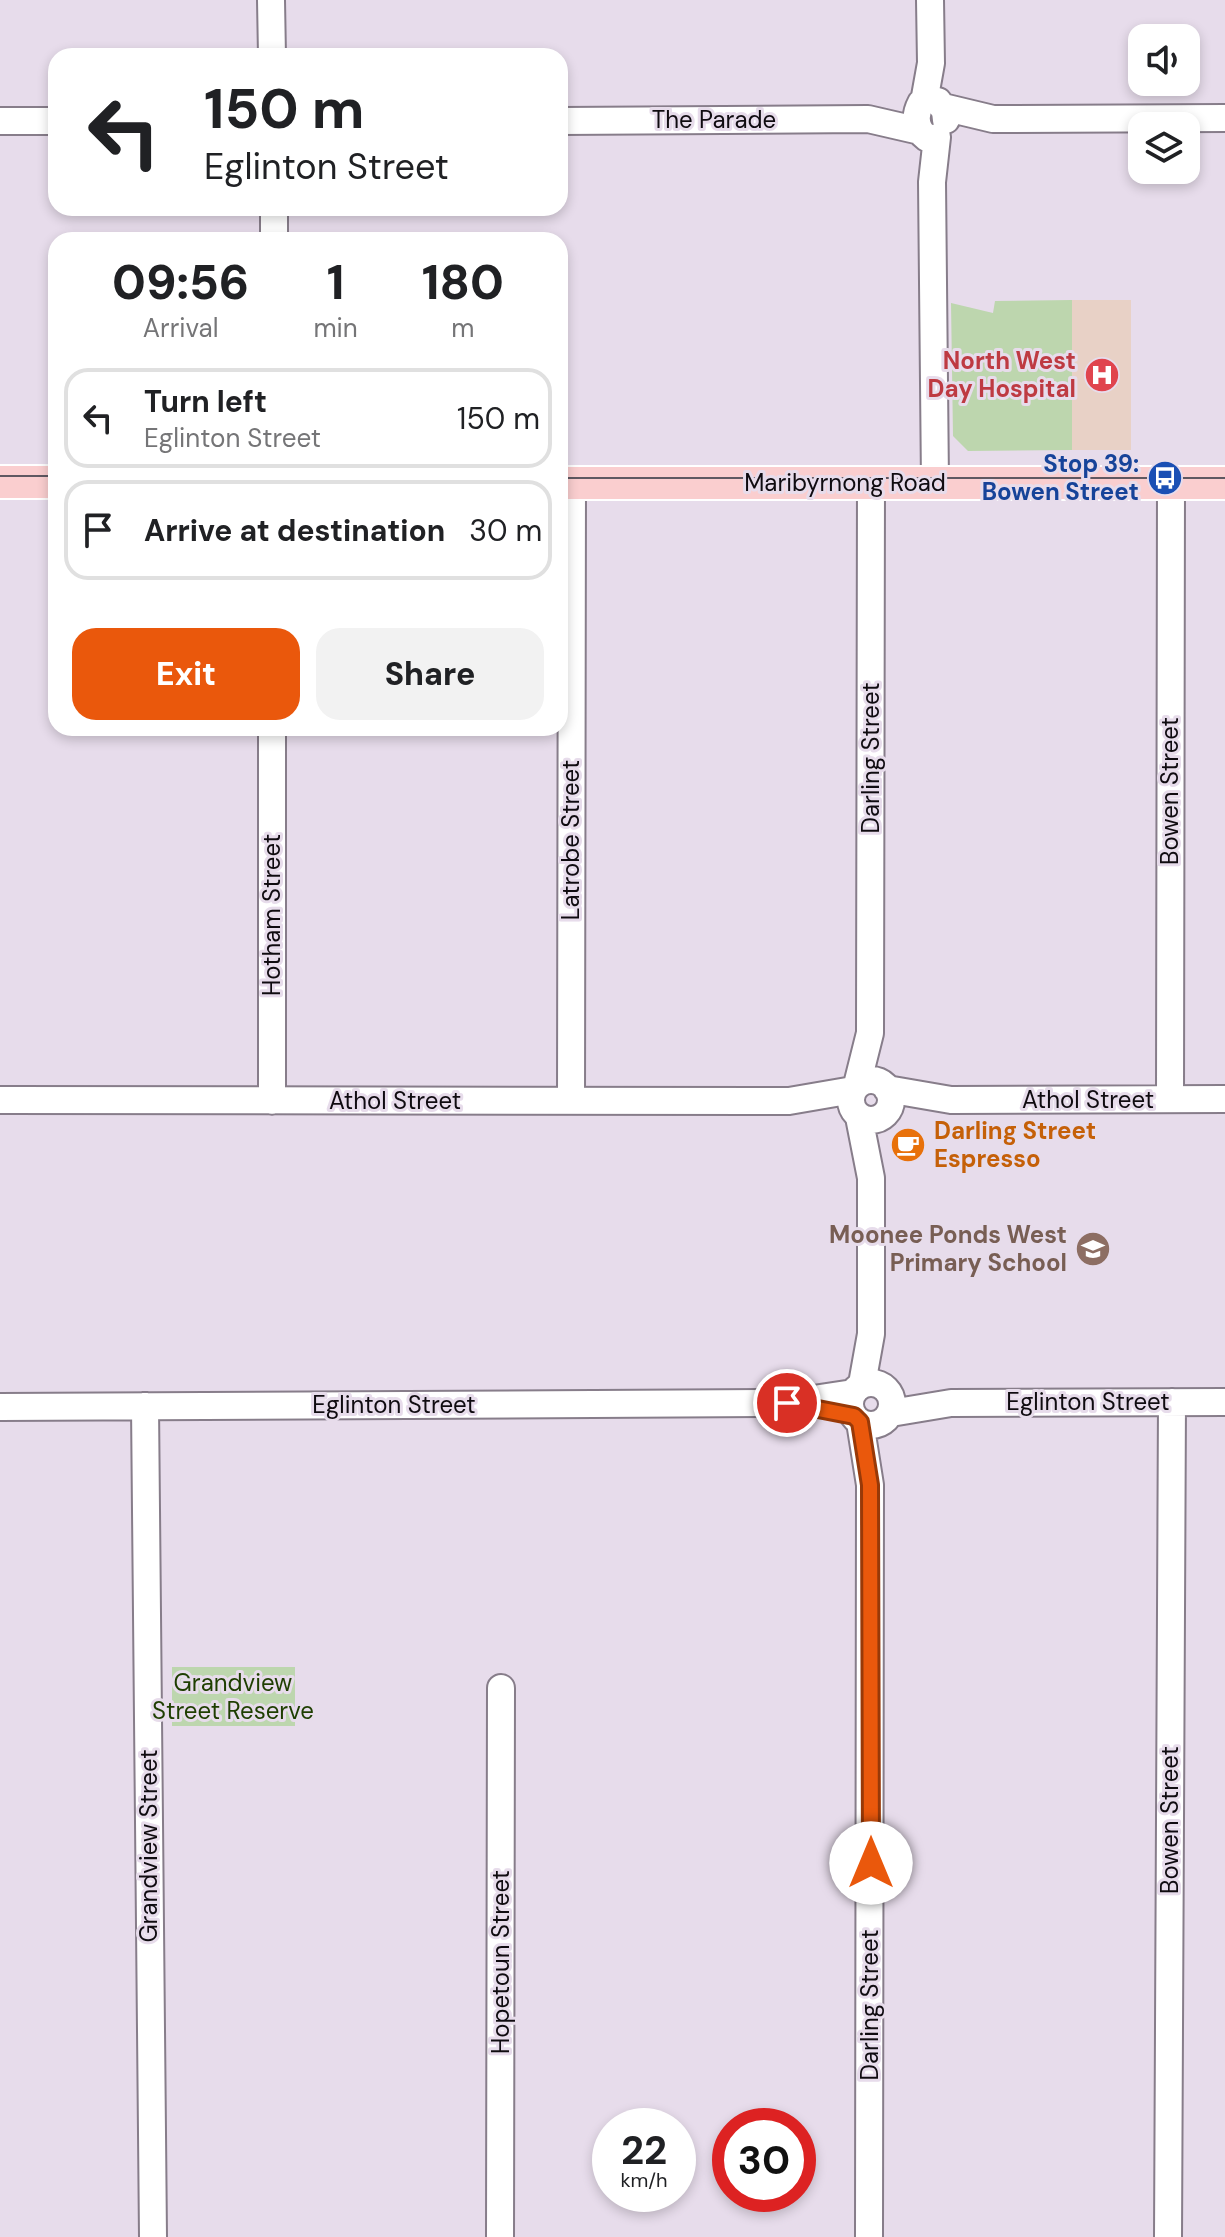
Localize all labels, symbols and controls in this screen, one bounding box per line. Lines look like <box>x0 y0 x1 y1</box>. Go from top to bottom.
map controls <box>1128 24 1200 184</box>
button: sound <box>1128 24 1200 96</box>
text: 150 m <box>204 72 365 145</box>
icon: left <box>72 80 176 184</box>
street label: The Parade <box>652 104 776 135</box>
button: layers <box>1128 112 1200 184</box>
text: Eglinton Street <box>204 143 449 190</box>
text: 09:56 <box>112 251 249 314</box>
text: 1 <box>327 251 344 314</box>
text: 180 <box>422 251 504 314</box>
text: Arrival <box>143 311 219 345</box>
text: min <box>313 311 358 345</box>
text: m <box>451 311 474 345</box>
place label: North West Day Hospital <box>928 345 1076 404</box>
hospital icon: North West Day Hospital <box>1083 356 1121 394</box>
text: Turn left <box>144 382 267 421</box>
icon: left <box>76 396 120 440</box>
text: 150 m <box>457 399 540 438</box>
text: Eglinton Street <box>144 421 321 455</box>
place label: Stop 39: Bowen Street <box>982 448 1139 507</box>
bus stop icon: Stop 39: Bowen Street <box>1146 459 1184 497</box>
street label: Maribyrnong Road <box>744 467 946 498</box>
icon: arrive <box>76 508 120 552</box>
text: Arrive at destination <box>144 511 445 550</box>
text: 30 m <box>469 511 542 550</box>
button: Exit <box>72 628 300 720</box>
button: Share <box>316 628 544 720</box>
street label: Darling Street <box>855 682 886 834</box>
street label: Bowen Street <box>1154 717 1185 865</box>
street label: Latrobe Street <box>555 760 586 920</box>
street label: Hotham Street <box>256 834 287 996</box>
street label: Athol Street <box>1022 1084 1154 1115</box>
street label: Athol Street <box>329 1085 461 1116</box>
place label: Darling Street Espresso <box>934 1115 1096 1174</box>
cafe icon: Darling Street Espresso <box>889 1126 927 1164</box>
place label: Moonee Ponds West Primary School <box>829 1219 1067 1278</box>
school or university icon: Moonee Ponds West Primary School <box>1074 1230 1112 1268</box>
pin <box>753 1369 821 1437</box>
icon: arrive <box>765 1381 809 1425</box>
street label: Eglinton Street <box>1006 1386 1170 1417</box>
street label: Eglinton Street <box>312 1389 476 1420</box>
park label: Grandview Street Reserve <box>152 1667 314 1726</box>
street label: Bowen Street <box>1154 1746 1185 1894</box>
street label: Grandview Street <box>133 1749 164 1943</box>
position arrow <box>829 1821 913 1905</box>
street label: Hopetoun Street <box>485 1870 516 2054</box>
street label: Darling Street <box>854 1929 885 2081</box>
speed limit sign: 30 <box>712 2108 816 2212</box>
text: 22 <box>621 2124 667 2176</box>
text: km/h <box>620 2167 668 2193</box>

